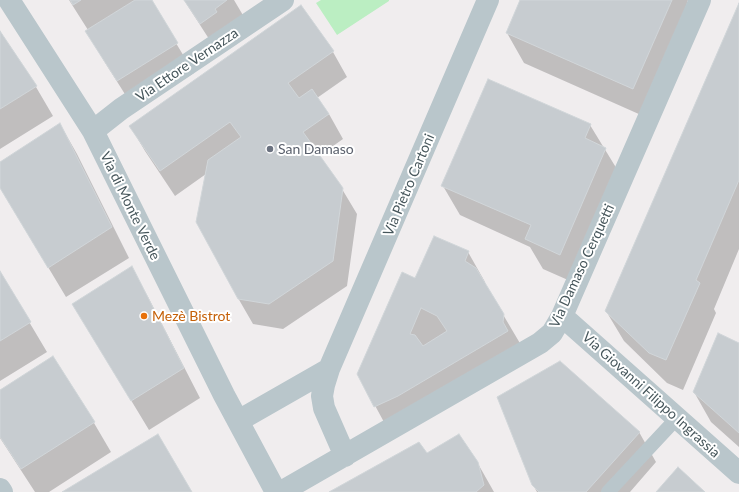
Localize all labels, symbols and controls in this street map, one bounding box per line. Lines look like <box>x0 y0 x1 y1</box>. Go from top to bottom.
street label: Via Ettore Vernazza <box>133 25 241 105</box>
street label: Via Pietro Cartoni <box>380 131 438 239</box>
place label: San Damaso <box>278 141 354 157</box>
marker: San Damaso <box>265 144 275 154</box>
street label: Via di Monte Verde <box>96 149 164 263</box>
street label: Via Damaso Cerquetti <box>546 202 618 330</box>
place label: Mezè Bistrot <box>152 308 230 324</box>
marker: Mezè Bistrot <box>139 311 149 321</box>
street label: Via Giovanni Filippo Ingrassia <box>579 329 723 461</box>

